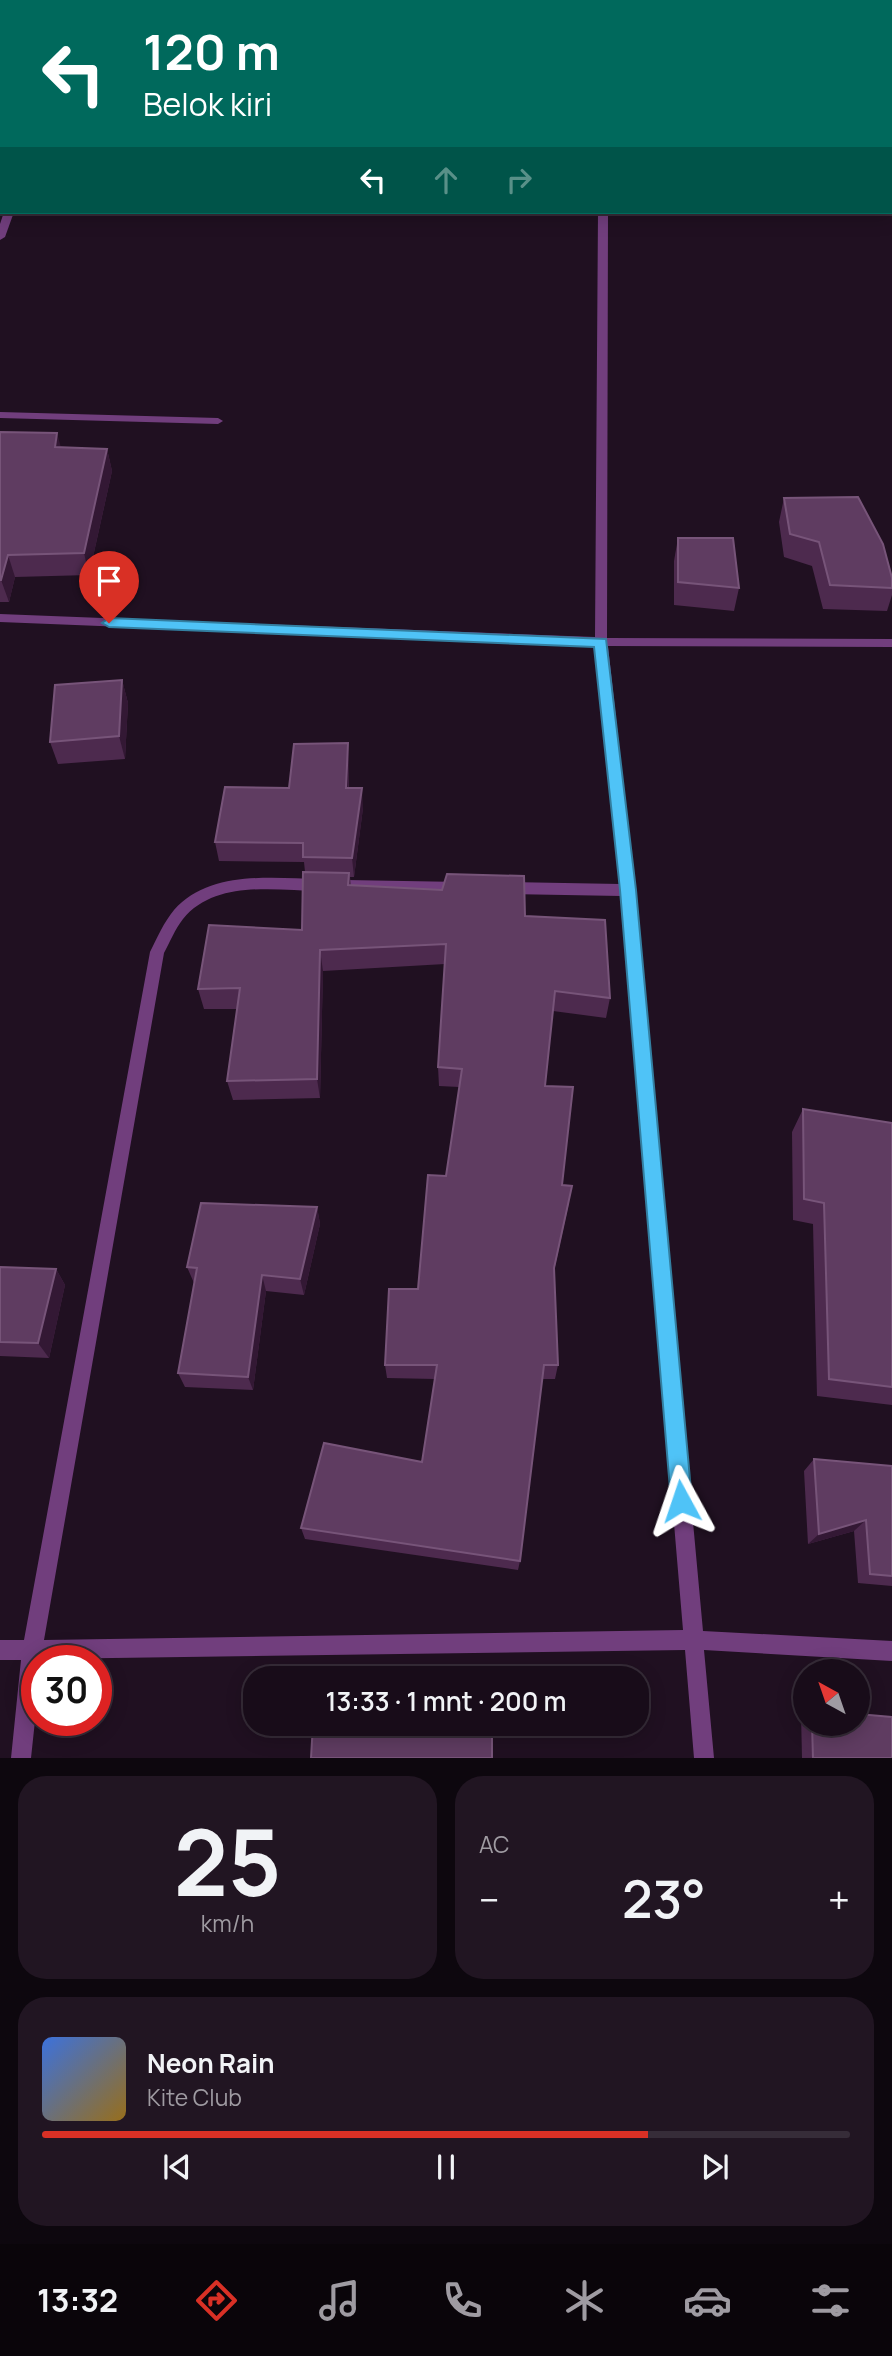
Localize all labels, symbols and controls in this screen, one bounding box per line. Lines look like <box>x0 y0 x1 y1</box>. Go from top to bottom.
text: 120 m <box>143 18 280 85</box>
icon: left <box>28 28 119 119</box>
text: Belok kiri <box>143 82 272 126</box>
icon: left <box>354 161 392 199</box>
icon: ahead <box>427 161 465 199</box>
icon: right <box>500 161 538 199</box>
pin <box>79 551 139 623</box>
icon: arrive <box>90 562 128 600</box>
position arrow <box>644 1464 718 1538</box>
speed limit sign: 30 <box>21 1645 112 1736</box>
north arrow <box>793 1659 870 1736</box>
map controls <box>793 1659 870 1736</box>
text: 13:33 · 1 mnt · 200 m <box>326 1683 566 1719</box>
text: 25 <box>174 1799 281 1923</box>
text: AC <box>479 1828 510 1860</box>
text: 23° <box>622 1863 706 1934</box>
text: − <box>479 1873 500 1925</box>
text: + <box>828 1873 850 1925</box>
text: km/h <box>201 1907 254 1939</box>
text: Neon Rain <box>147 2045 275 2081</box>
text: Kite Club <box>147 2081 242 2113</box>
icon: previous <box>158 2148 196 2186</box>
icon: pause <box>427 2148 465 2186</box>
icon: next <box>696 2148 734 2186</box>
icon: directions <box>192 2276 241 2325</box>
icon: music <box>315 2276 364 2325</box>
icon: phone <box>438 2276 487 2325</box>
icon: climate <box>560 2276 609 2325</box>
icon: car <box>683 2276 732 2325</box>
icon: filters <box>806 2276 855 2325</box>
text: 13:32 <box>37 2278 118 2322</box>

